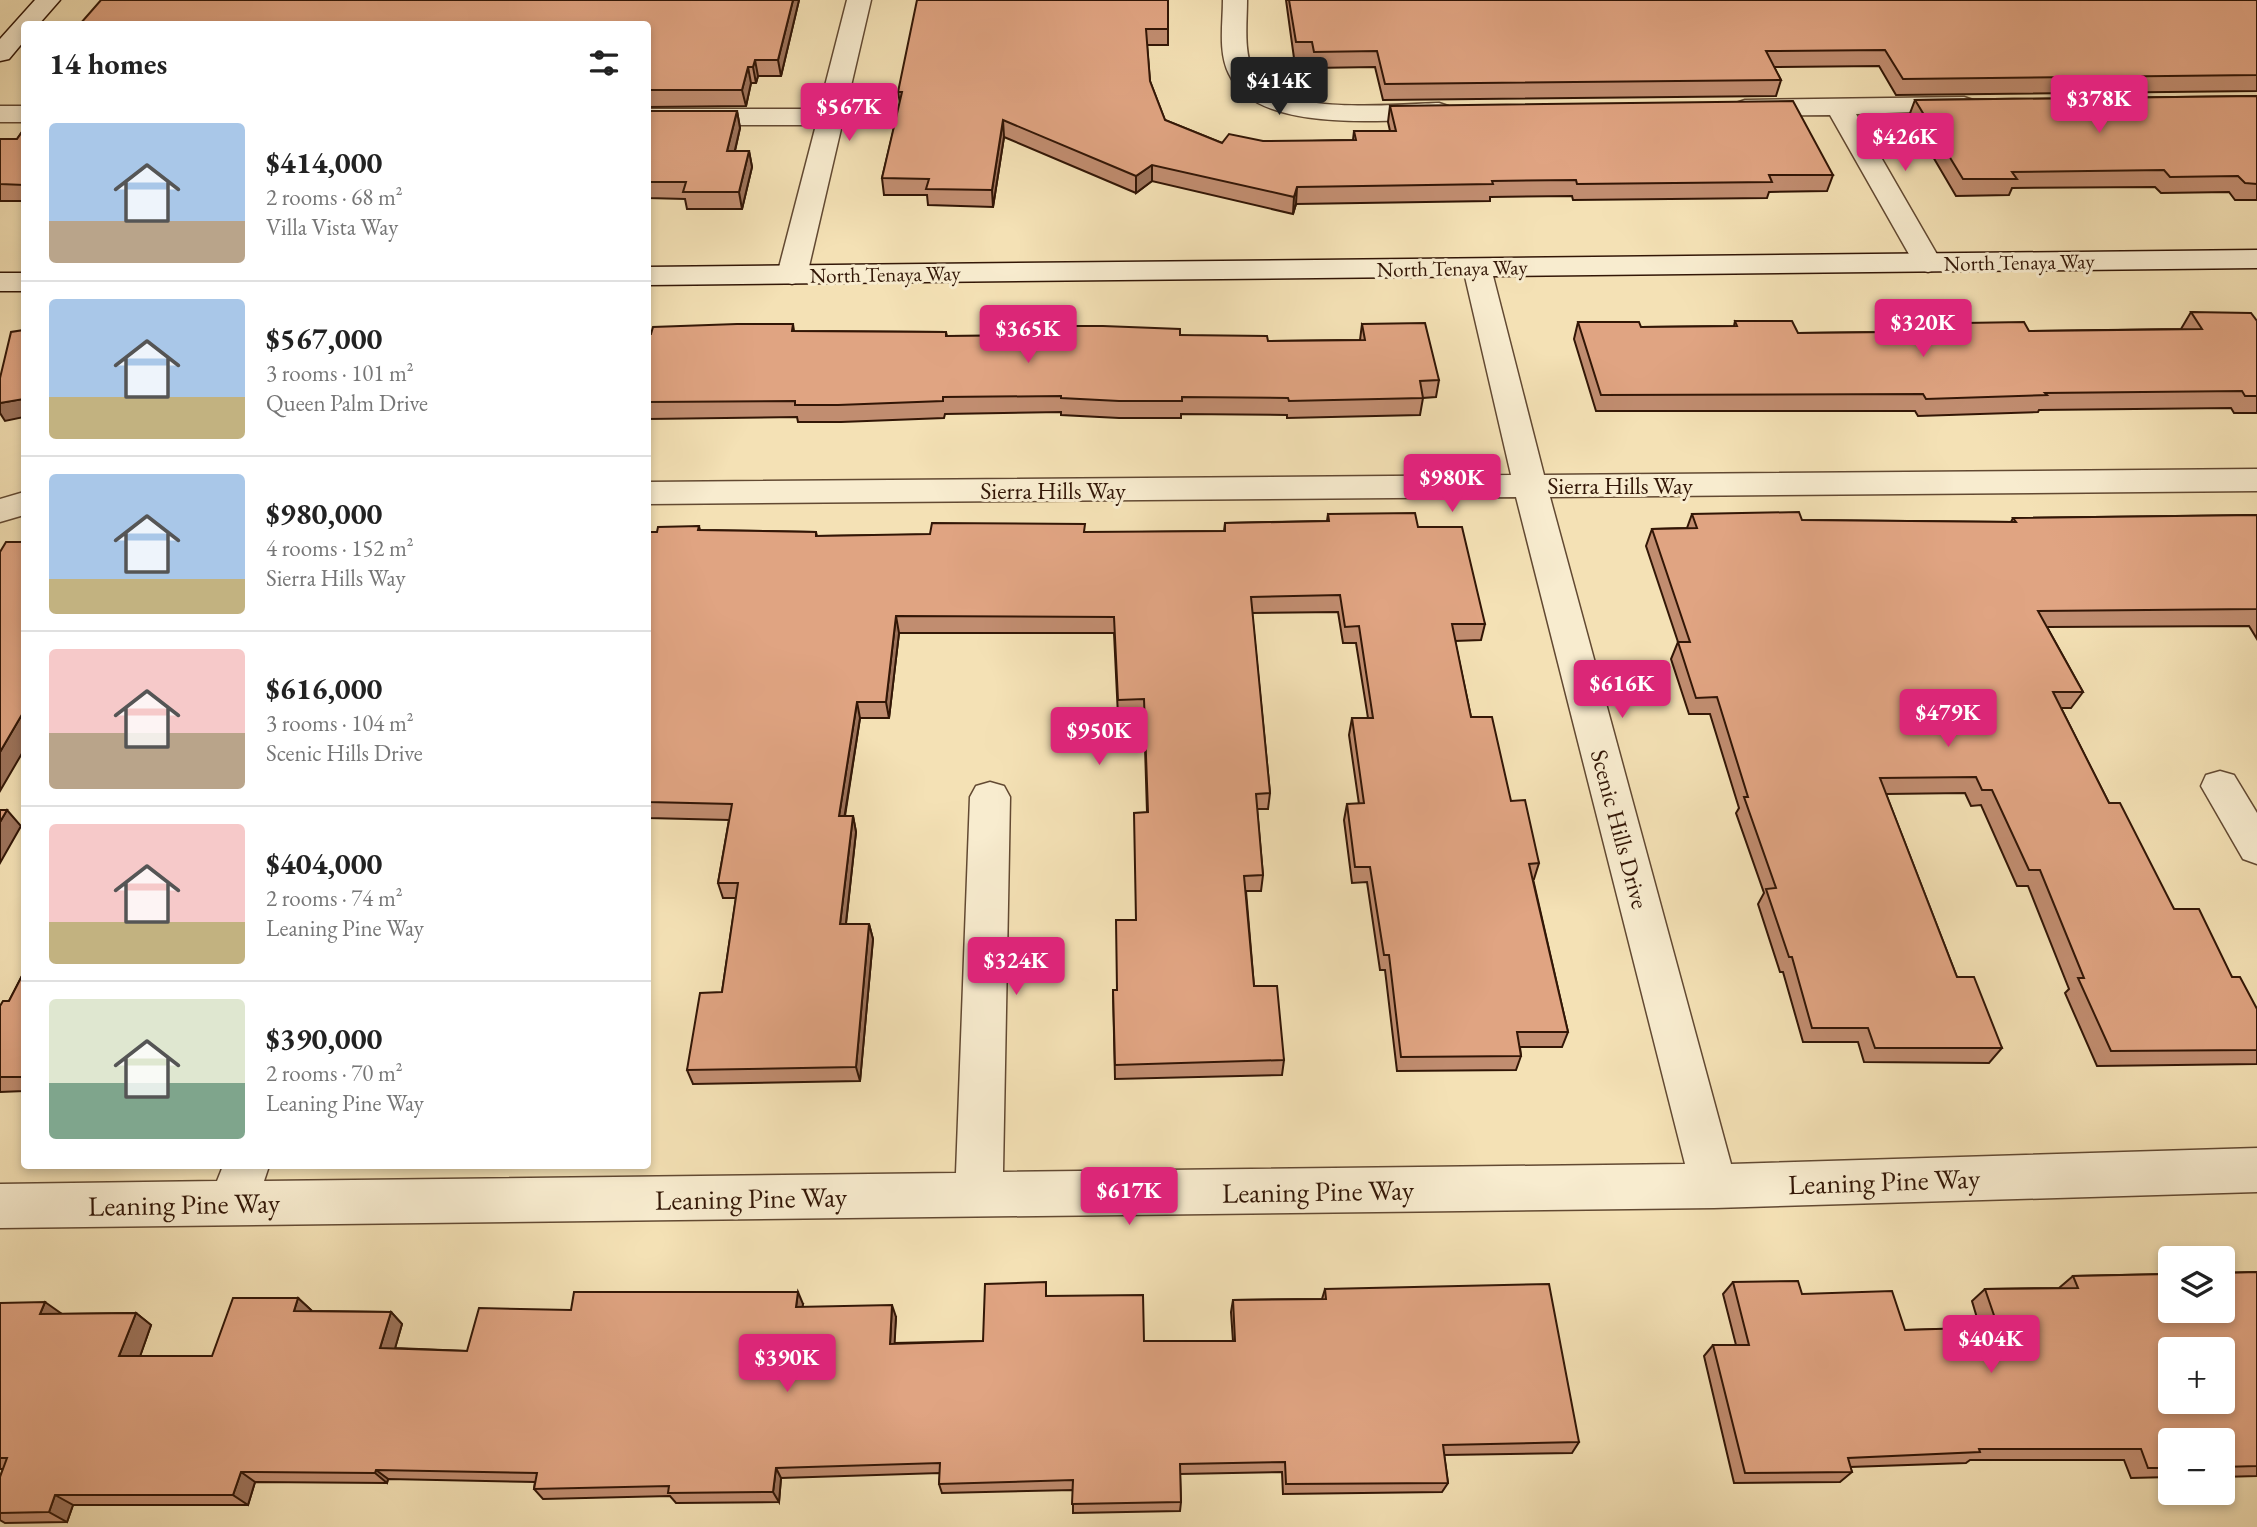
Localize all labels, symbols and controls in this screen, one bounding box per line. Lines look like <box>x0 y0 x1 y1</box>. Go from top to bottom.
text: 14 homes <box>49 44 167 83</box>
icon: filters <box>585 44 623 82</box>
pin: $414K <box>1230 58 1328 117</box>
text: $414K <box>1247 65 1311 95</box>
pin: $378K <box>2050 76 2148 135</box>
pin: $567K <box>800 83 898 143</box>
text: $378K <box>2067 83 2131 113</box>
text: $567K <box>817 91 881 121</box>
pin: $426K <box>1856 114 1954 173</box>
text: $426K <box>1873 121 1937 151</box>
text: $414,000 <box>266 143 382 182</box>
icon: home <box>105 151 189 235</box>
text: 2 rooms · 68 m² <box>266 182 403 212</box>
text: Villa Vista Way <box>266 212 398 242</box>
street label: North Tenaya Way <box>1943 247 2095 277</box>
street label: North Tenaya Way <box>1376 253 1528 283</box>
street label: North Tenaya Way <box>809 259 961 289</box>
pin: $320K <box>1874 300 1972 359</box>
pin: $365K <box>979 306 1077 365</box>
text: $320K <box>1891 307 1955 337</box>
text: $365K <box>996 313 1060 343</box>
text: $567,000 <box>266 319 382 358</box>
icon: home <box>105 327 189 411</box>
text: 3 rooms · 101 m² <box>266 358 414 388</box>
text: Queen Palm Drive <box>266 388 428 418</box>
pin: $980K <box>1403 454 1501 514</box>
text: $980K <box>1420 462 1484 492</box>
street label: Sierra Hills Way <box>1547 470 1693 501</box>
street label: Sierra Hills Way <box>980 475 1126 506</box>
text: $980,000 <box>266 494 382 533</box>
icon: home <box>105 502 189 586</box>
text: 4 rooms · 152 m² <box>266 533 414 563</box>
text: Sierra Hills Way <box>266 563 406 593</box>
pin: $616K <box>1573 660 1671 720</box>
text: $616K <box>1590 668 1654 698</box>
text: $616,000 <box>266 669 382 708</box>
icon: home <box>105 677 189 761</box>
pin: $479K <box>1899 690 1997 749</box>
text: $479K <box>1916 697 1980 727</box>
text: 3 rooms · 104 m² <box>266 708 414 738</box>
pin: $950K <box>1050 708 1148 767</box>
text: $950K <box>1067 715 1131 745</box>
text: Scenic Hills Drive <box>266 738 423 768</box>
street label: Scenic Hills Drive <box>1584 746 1656 912</box>
text: $404,000 <box>266 844 382 883</box>
icon: home <box>105 852 189 936</box>
text: 2 rooms · 74 m² <box>266 883 403 913</box>
text: Leaning Pine Way <box>266 913 424 943</box>
pin: $324K <box>967 937 1065 997</box>
text: $324K <box>984 945 1048 975</box>
text: $390,000 <box>266 1019 382 1058</box>
icon: home <box>105 1027 189 1111</box>
text: 2 rooms · 70 m² <box>266 1058 403 1088</box>
text: Leaning Pine Way <box>266 1088 424 1118</box>
street label: Leaning Pine Way <box>1787 1160 1981 1202</box>
pin: $617K <box>1080 1168 1178 1227</box>
street label: Leaning Pine Way <box>1222 1171 1415 1211</box>
text: $617K <box>1097 1175 1161 1205</box>
street label: Leaning Pine Way <box>655 1178 848 1218</box>
street label: Leaning Pine Way <box>88 1184 281 1224</box>
map controls <box>2158 1246 2235 1505</box>
button: layers <box>2158 1246 2235 1323</box>
pin: $404K <box>1942 1316 2040 1375</box>
text: $404K <box>1959 1323 2023 1353</box>
pin: $390K <box>738 1334 836 1394</box>
button: + <box>2158 1337 2235 1414</box>
text: $390K <box>755 1342 819 1372</box>
button: − <box>2158 1428 2235 1505</box>

